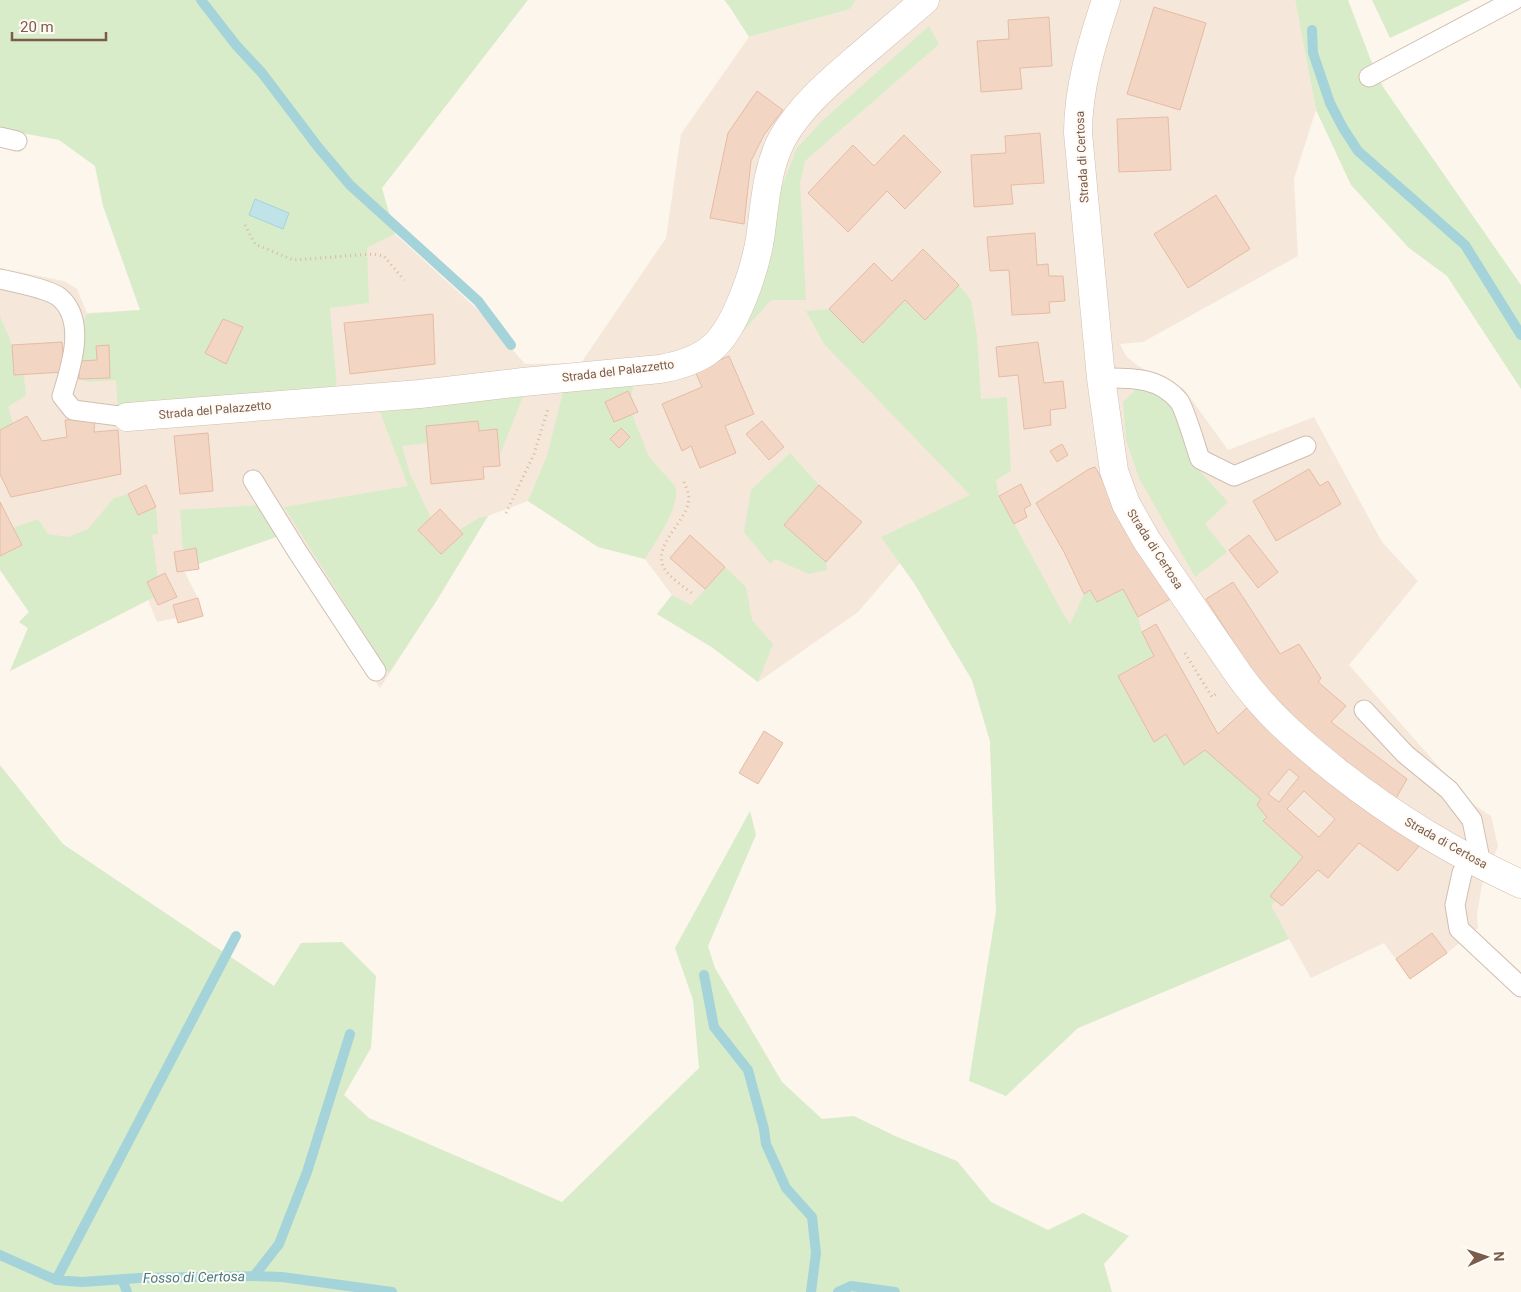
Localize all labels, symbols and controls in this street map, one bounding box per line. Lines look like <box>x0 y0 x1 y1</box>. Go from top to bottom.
scale bar <box>12 10 106 42</box>
text: 20 m <box>20 18 54 36</box>
street label: Strada di Certosa <box>1073 111 1091 203</box>
street label: Strada del Palazzetto <box>561 357 675 385</box>
street label: Strada del Palazzetto <box>158 398 272 422</box>
street label: Strada di Certosa <box>1124 507 1186 591</box>
street label: Strada di Certosa <box>1402 815 1490 871</box>
north arrow <box>1461 1232 1511 1282</box>
text: N <box>1491 1251 1507 1262</box>
water label: Fosso di Certosa <box>143 1268 245 1286</box>

